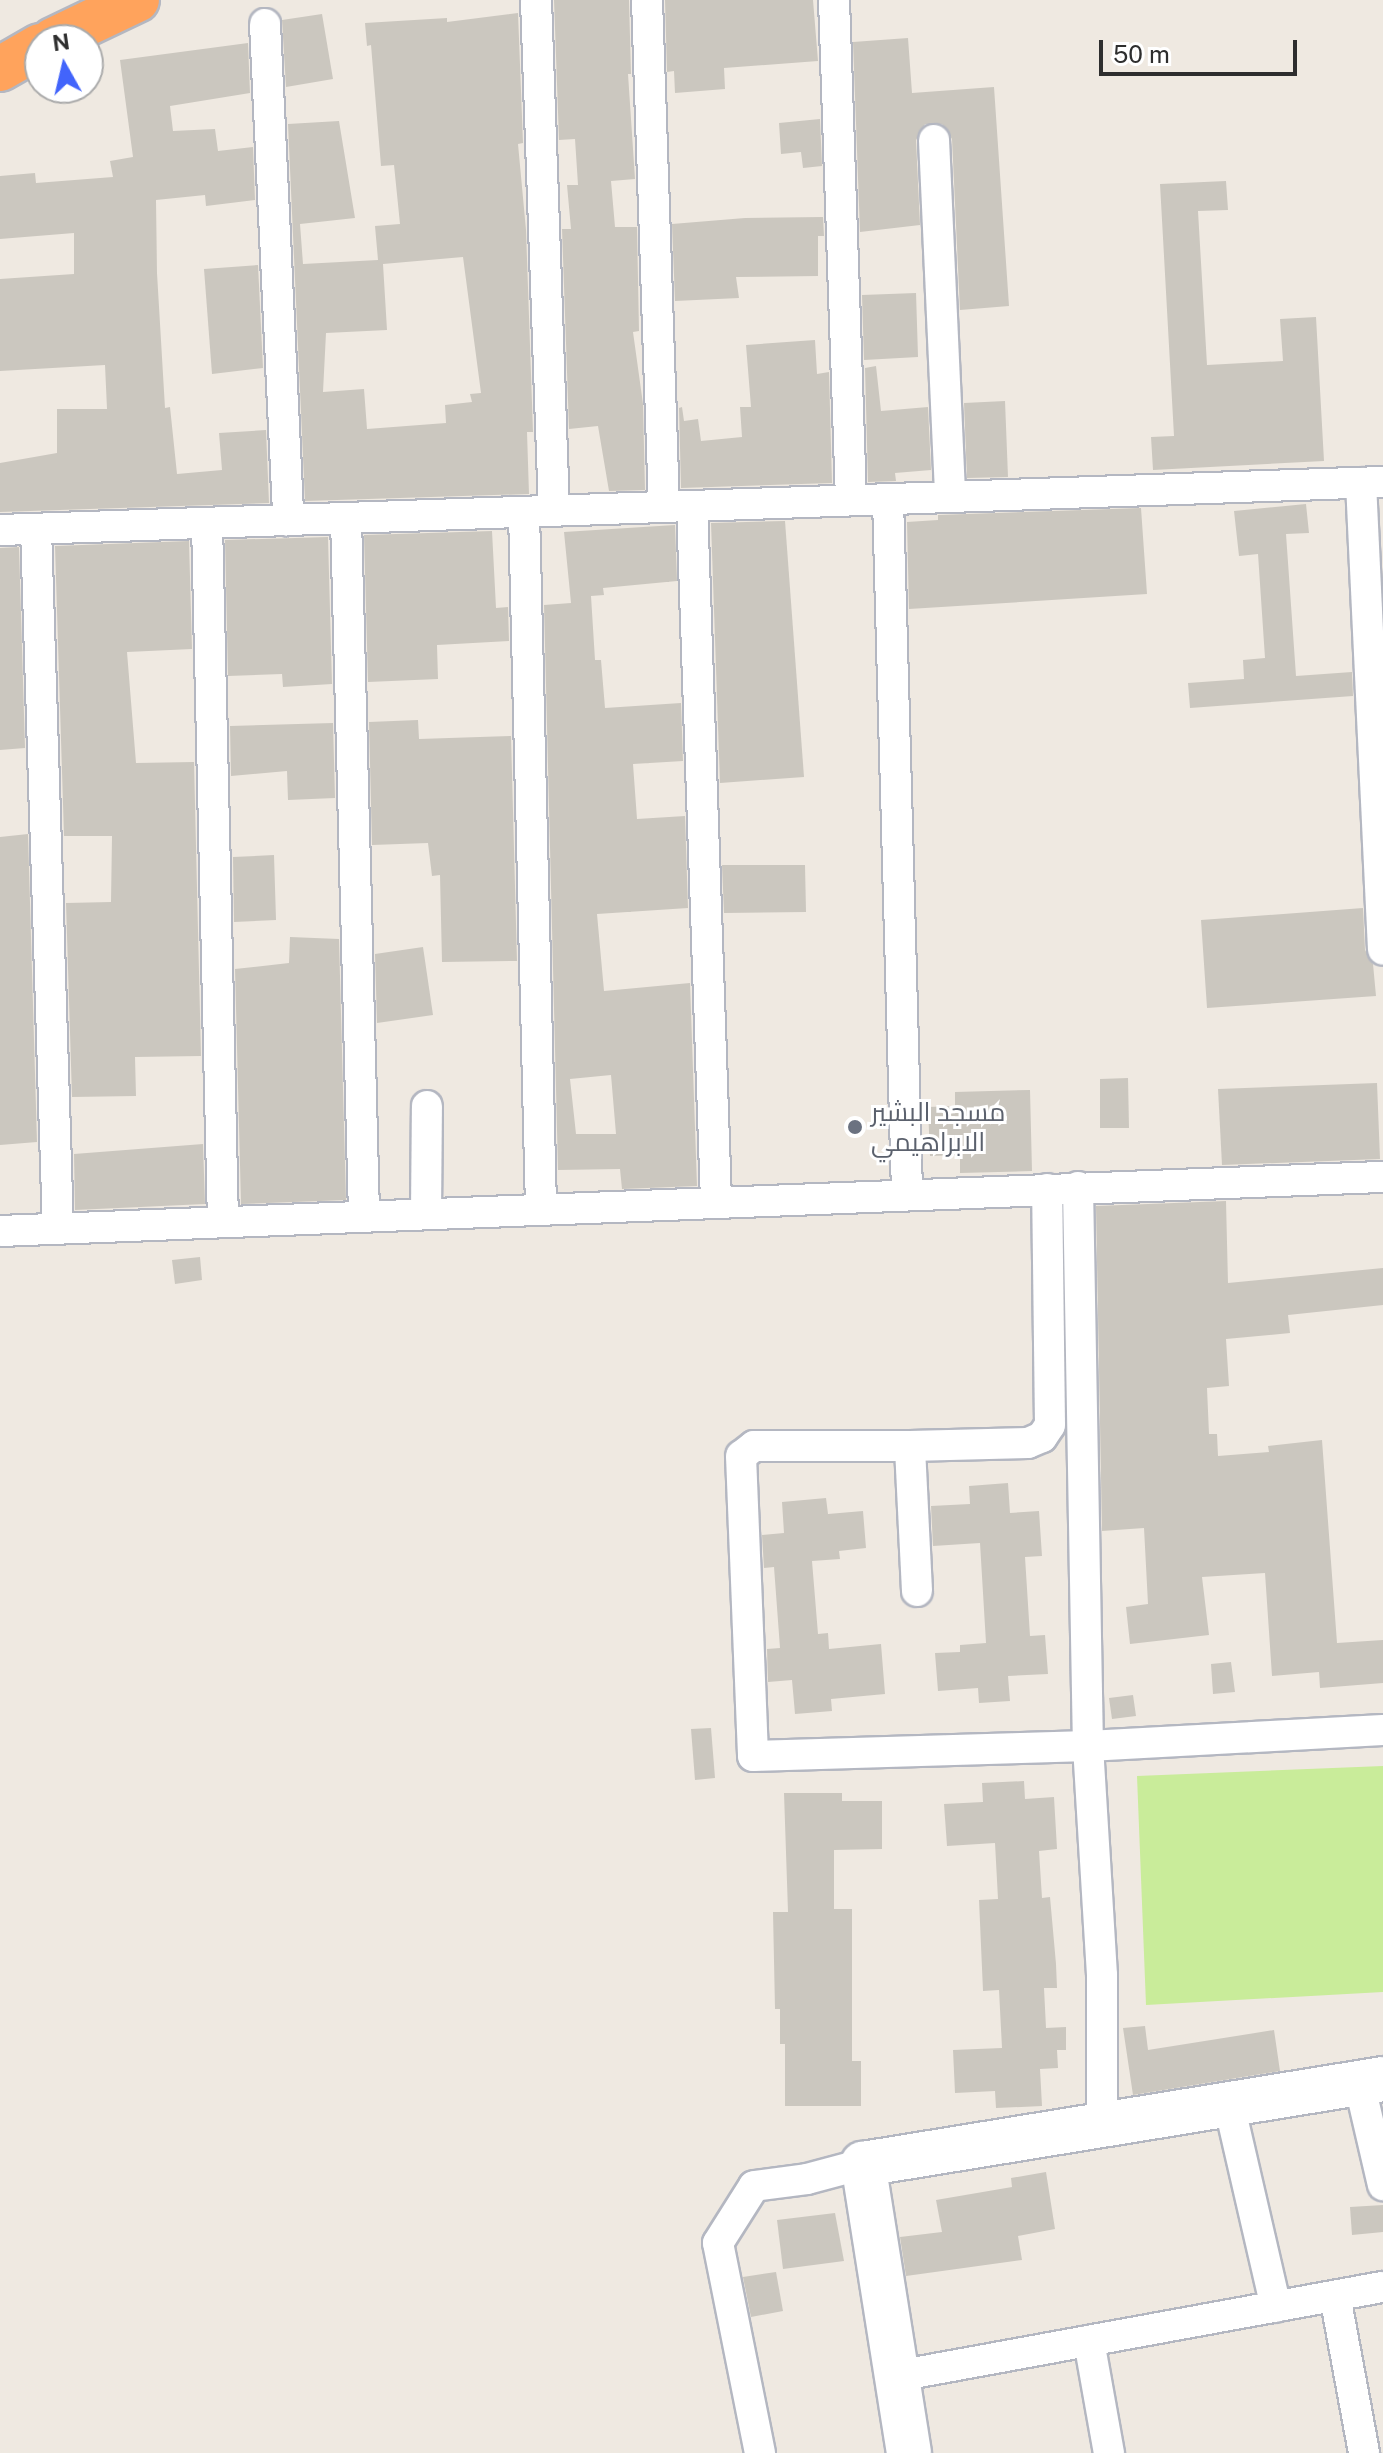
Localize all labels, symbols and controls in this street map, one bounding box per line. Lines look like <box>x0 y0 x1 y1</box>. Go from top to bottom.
north arrow <box>24 24 104 104</box>
scale bar <box>1103 24 1301 74</box>
text: N <box>51 28 71 56</box>
text: 50 m <box>1113 40 1170 68</box>
place label: مسجد البشير الابراهيمي <box>871 1096 1006 1158</box>
marker: مسجد البشير الابراهيمي <box>846 1118 864 1136</box>

